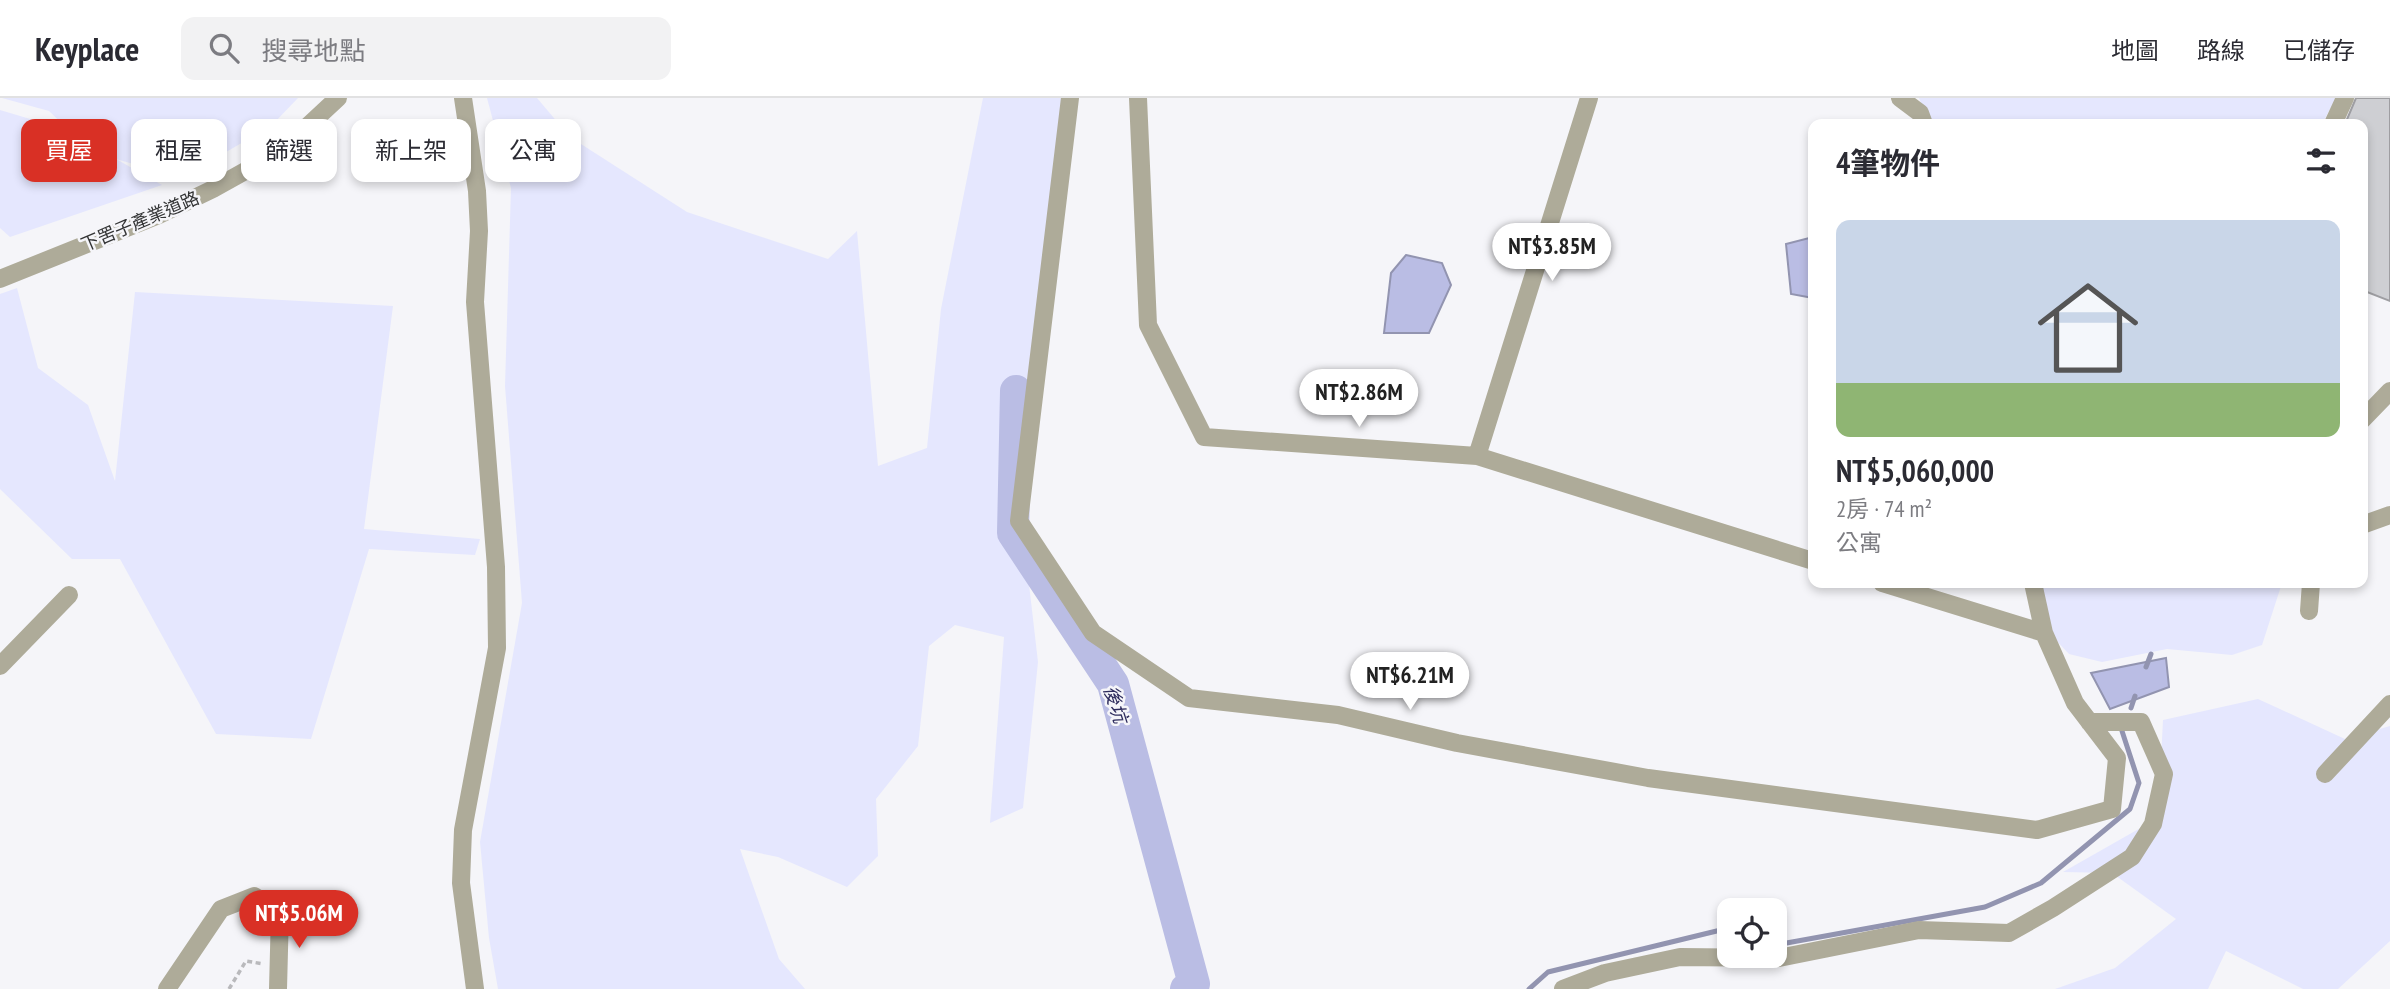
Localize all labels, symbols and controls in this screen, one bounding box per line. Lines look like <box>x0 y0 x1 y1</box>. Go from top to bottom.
search box <box>181 17 671 80</box>
text: Keyplace <box>35 27 139 70</box>
icon: search <box>205 29 243 67</box>
text: 搜尋地點 <box>261 34 365 67</box>
text: 地圖 <box>2111 35 2159 66</box>
text: 路線 <box>2197 35 2245 66</box>
text: 已儲存 <box>2283 35 2355 66</box>
chip: 買屋 <box>21 119 117 182</box>
chip: 租屋 <box>131 119 227 182</box>
chip: 篩選 <box>241 119 337 182</box>
chip: 新上架 <box>351 119 471 182</box>
chip: 公寓 <box>485 119 581 182</box>
icon: filters <box>2302 142 2340 180</box>
text: 4筆物件 <box>1836 143 1940 182</box>
street label: 下罟子產業道路 <box>78 186 202 256</box>
pin: NT$3.85M <box>1480 223 1624 283</box>
text: NT$3.85M <box>1508 231 1596 260</box>
icon: home <box>2025 265 2151 391</box>
pin: NT$2.86M <box>1287 370 1431 429</box>
text: NT$2.86M <box>1315 377 1403 406</box>
text: NT$5,060,000 <box>1836 451 1994 490</box>
text: 2房 · 74 m² <box>1836 494 1932 523</box>
text: 公寓 <box>1836 528 1882 557</box>
pin: NT$6.21M <box>1338 652 1482 712</box>
text: NT$6.21M <box>1366 660 1454 689</box>
water label: 後坑 <box>1099 682 1134 729</box>
pin: NT$5.06M <box>227 890 371 950</box>
text: NT$5.06M <box>255 898 343 927</box>
map controls <box>1717 898 1787 968</box>
button: locate <box>1717 898 1787 968</box>

